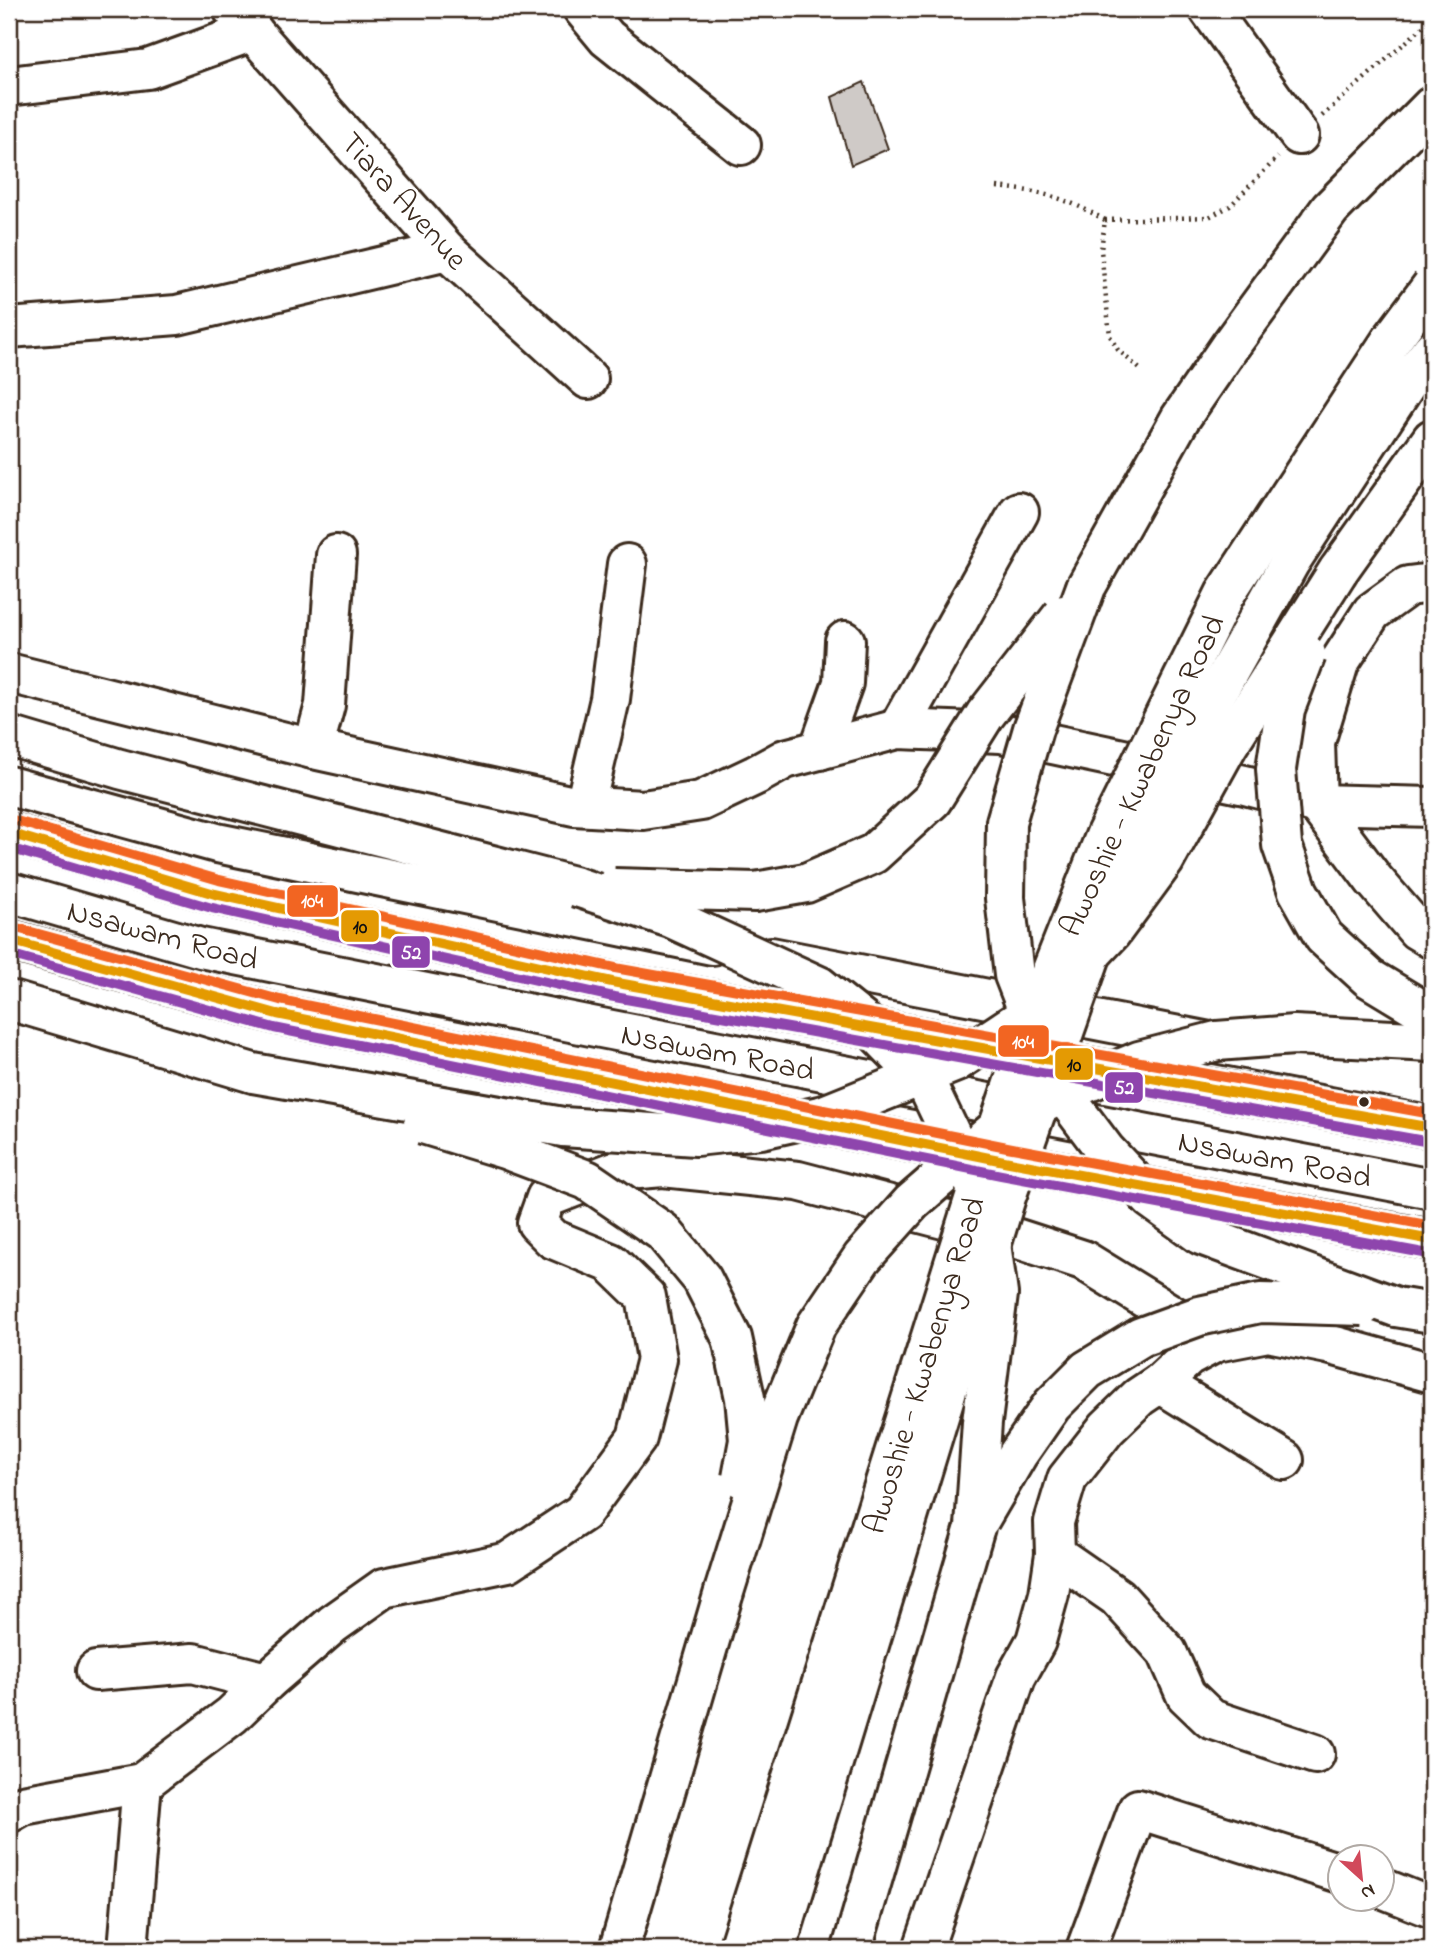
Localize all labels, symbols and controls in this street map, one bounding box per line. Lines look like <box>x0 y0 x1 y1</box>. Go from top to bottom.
street label: Tiara Avenue <box>327 123 478 283</box>
street label: Awoshie - Kwabenya Road <box>1049 608 1239 945</box>
line badge: 104 <box>286 884 339 918</box>
street label: Nsawam Road <box>61 889 263 985</box>
text: 104 <box>301 889 323 916</box>
line badge: 10 <box>340 909 380 943</box>
text: 10 <box>353 915 368 942</box>
line badge: 52 <box>391 935 431 969</box>
text: 52 <box>401 941 422 968</box>
street label: Nsawam Road <box>617 1013 818 1096</box>
line badge: 104 <box>997 1024 1050 1058</box>
text: 104 <box>1012 1030 1034 1057</box>
line badge: 10 <box>1054 1047 1094 1081</box>
text: 10 <box>1067 1053 1082 1080</box>
line badge: 52 <box>1104 1071 1144 1104</box>
text: 52 <box>1114 1076 1135 1103</box>
unlabelled marker <box>1357 1095 1371 1109</box>
street label: Nsawam Road <box>1174 1120 1375 1203</box>
street label: Awoshie - Kwabenya Road <box>853 1192 1000 1540</box>
north arrow <box>1326 1842 1396 1912</box>
text: N <box>1356 1876 1379 1906</box>

